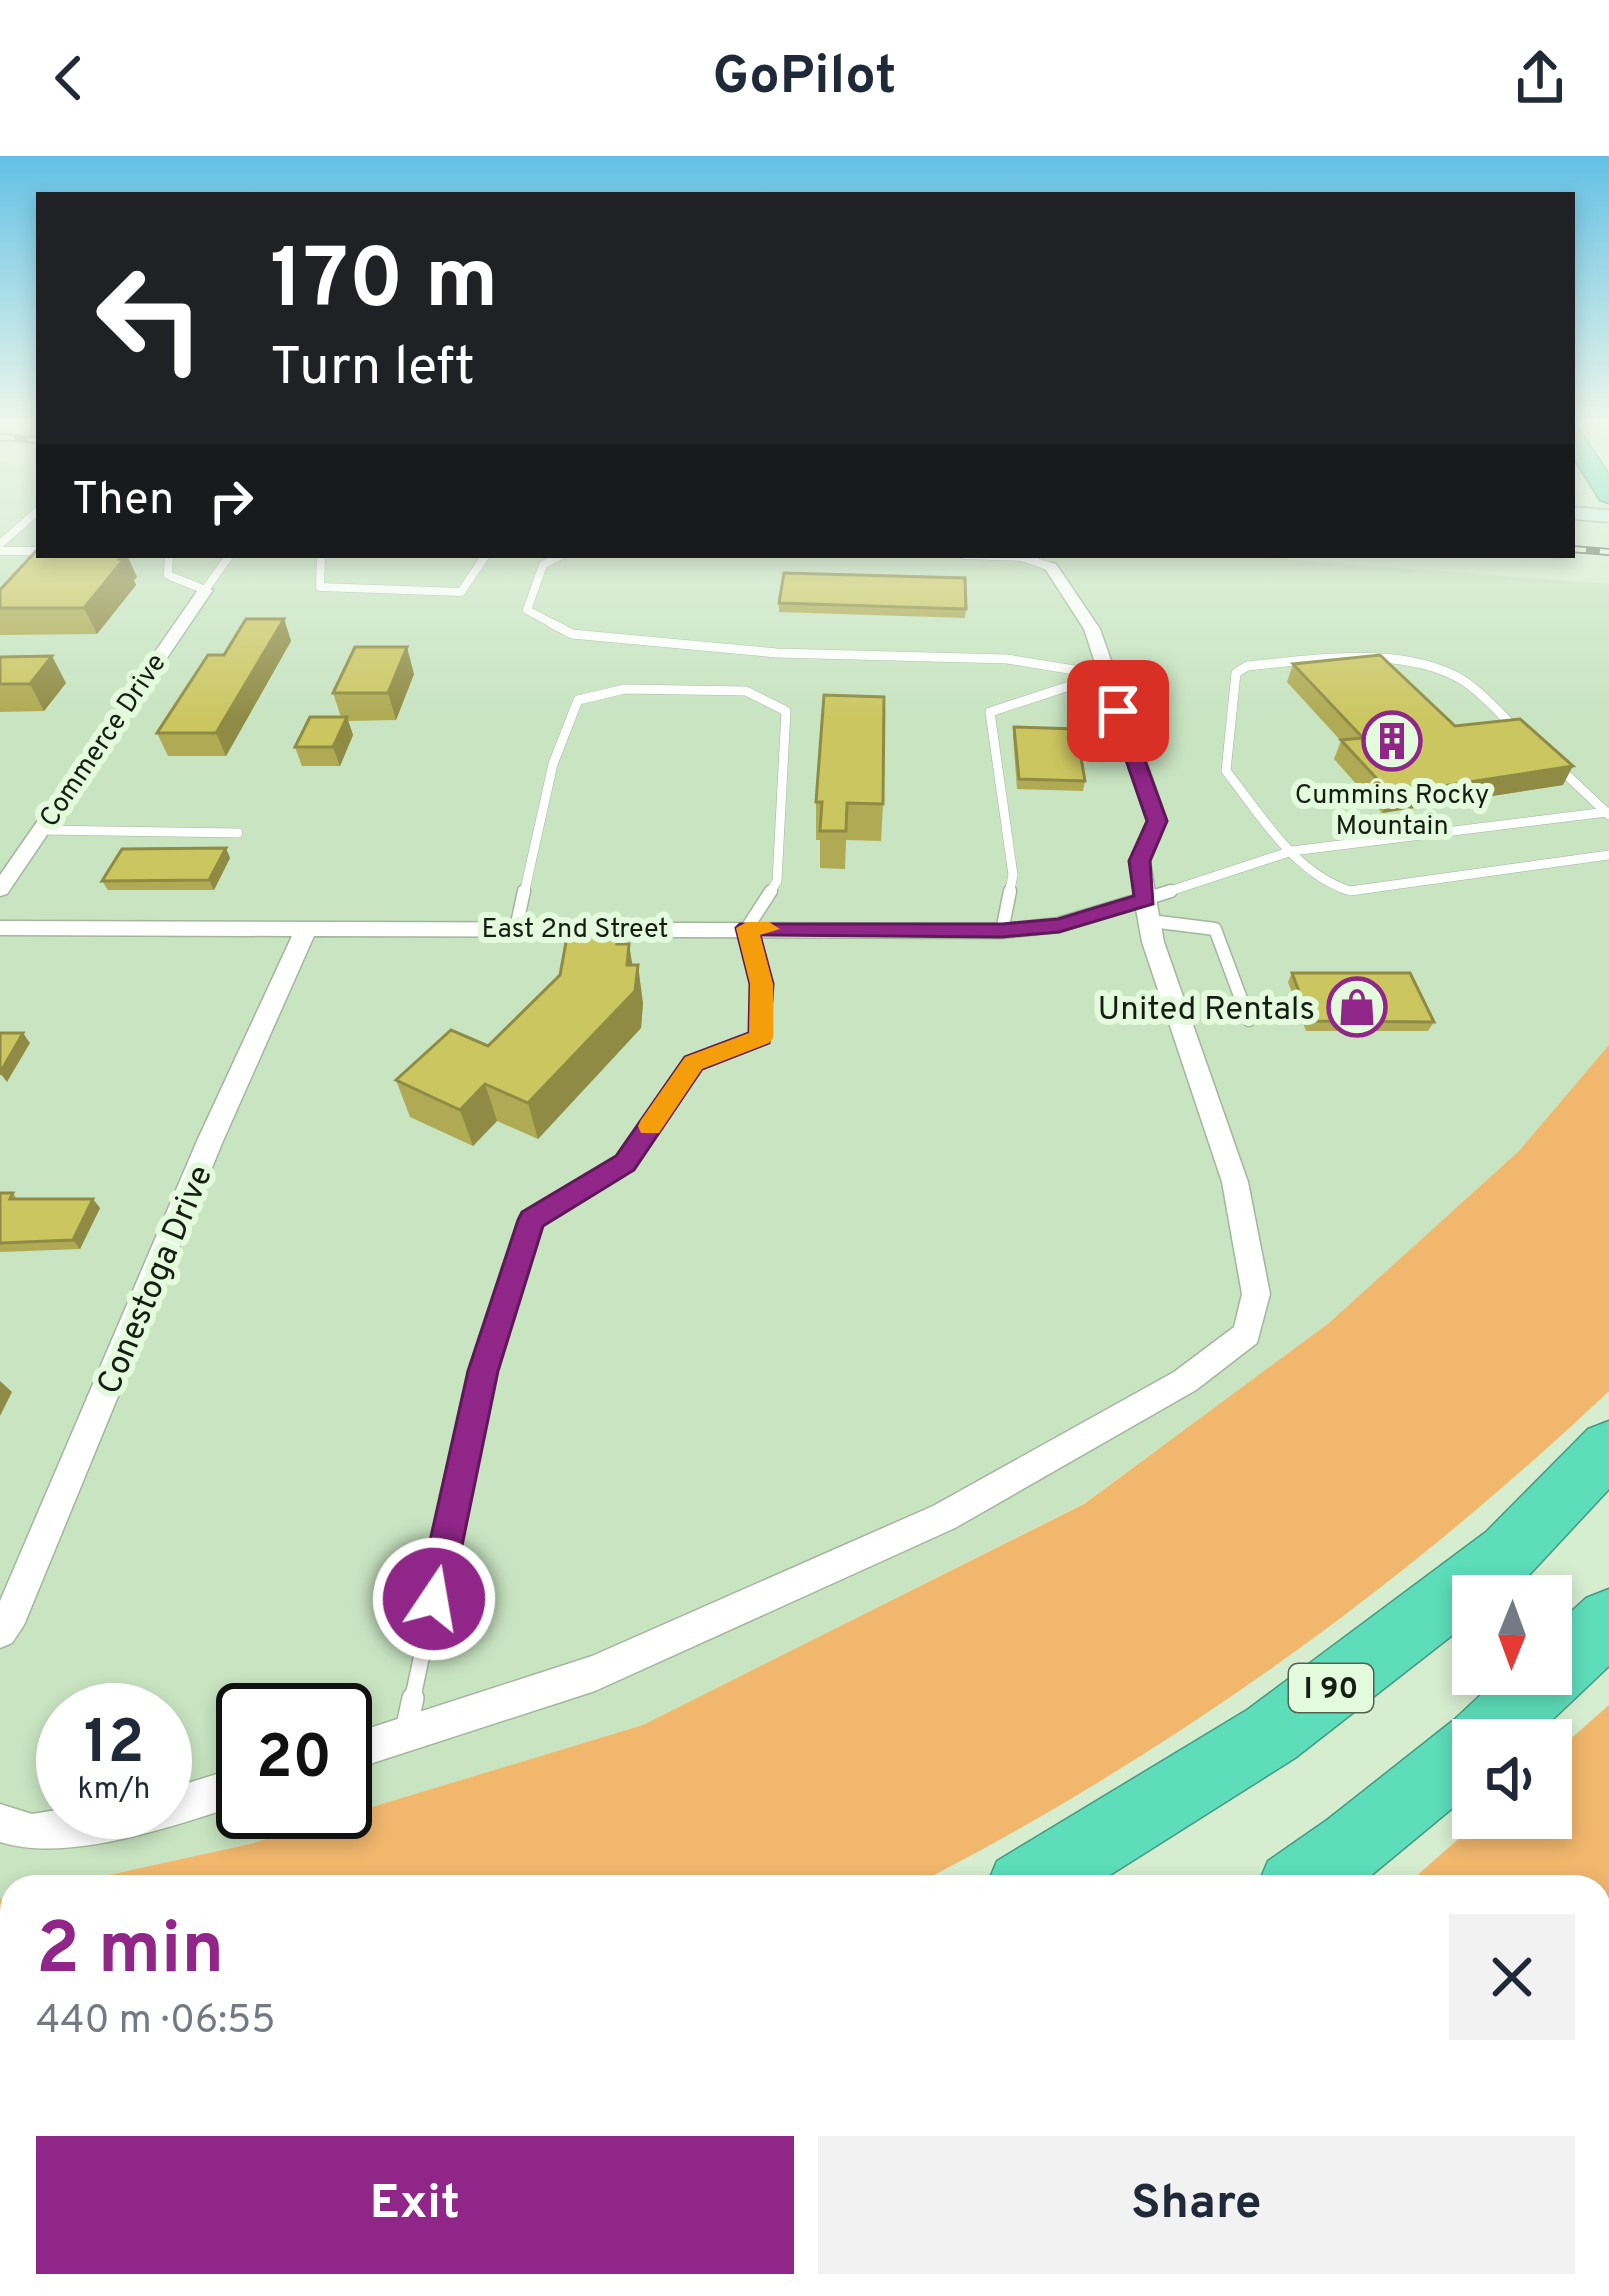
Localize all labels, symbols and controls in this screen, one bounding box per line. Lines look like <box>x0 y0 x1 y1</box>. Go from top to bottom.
text: GoPilot <box>712 44 897 113</box>
icon: back <box>36 45 102 111</box>
icon: share <box>1507 45 1573 111</box>
text: 170 m <box>270 231 498 337</box>
icon: left <box>72 240 228 396</box>
text: Turn left <box>270 335 475 404</box>
icon: right <box>198 468 264 534</box>
text: Then <box>72 473 174 530</box>
street label: Commerce Drive <box>33 648 174 834</box>
pin <box>1067 660 1169 762</box>
icon: arrive <box>1085 678 1151 744</box>
building icon: Cummins Rocky Mountain <box>1361 710 1423 772</box>
place label: Cummins Rocky Mountain <box>1295 779 1489 844</box>
street label: East 2nd Street <box>481 913 669 947</box>
shop icon: United Rentals <box>1326 976 1388 1038</box>
place label: United Rentals <box>1098 990 1315 1032</box>
street label: Conestoga Drive <box>90 1160 224 1401</box>
position arrow <box>371 1536 497 1662</box>
north arrow <box>1452 1575 1572 1695</box>
map controls <box>1452 1575 1572 1839</box>
road number: I 90 <box>1289 1664 1373 1712</box>
speed limit sign: 20 <box>216 1683 372 1839</box>
text: 12 <box>84 1708 144 1784</box>
button: sound <box>1452 1719 1572 1839</box>
text: km/h <box>78 1772 150 1809</box>
text: 2 min <box>36 1907 224 1999</box>
button: close <box>1449 1914 1575 2040</box>
text: 440 m · 06:55 <box>36 1998 276 2047</box>
button: Exit <box>36 2136 794 2274</box>
button: Share <box>818 2136 1575 2274</box>

